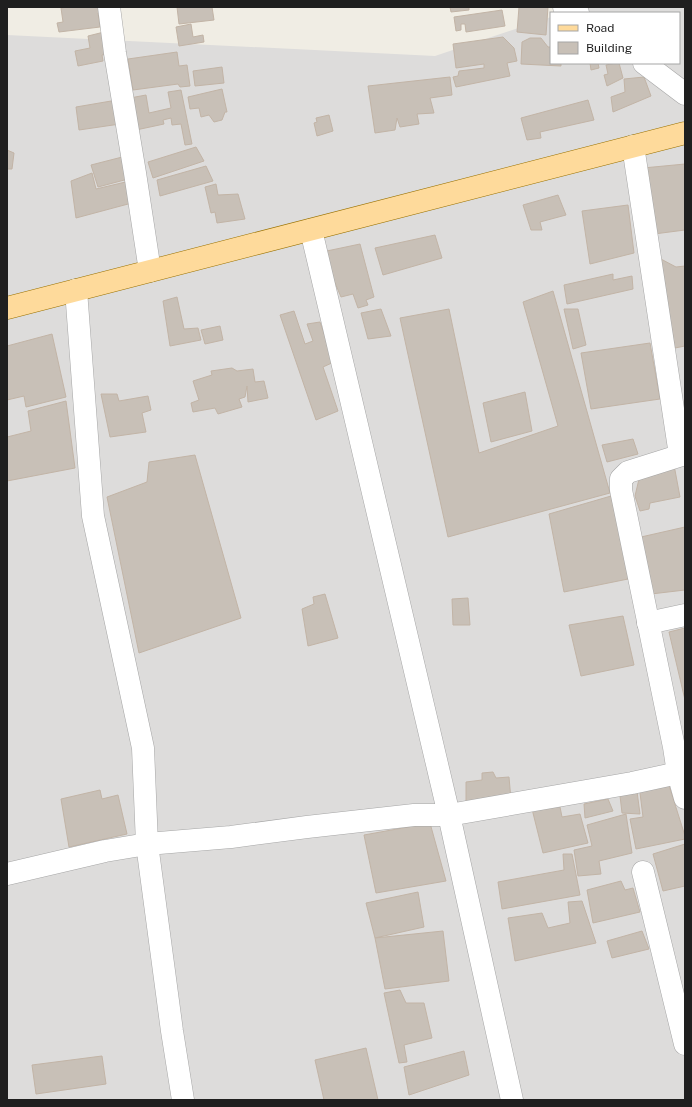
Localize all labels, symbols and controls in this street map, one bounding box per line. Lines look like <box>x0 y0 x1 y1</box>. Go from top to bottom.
legend <box>550 12 680 64</box>
text: Road <box>586 21 614 35</box>
text: Building <box>586 41 632 55</box>

